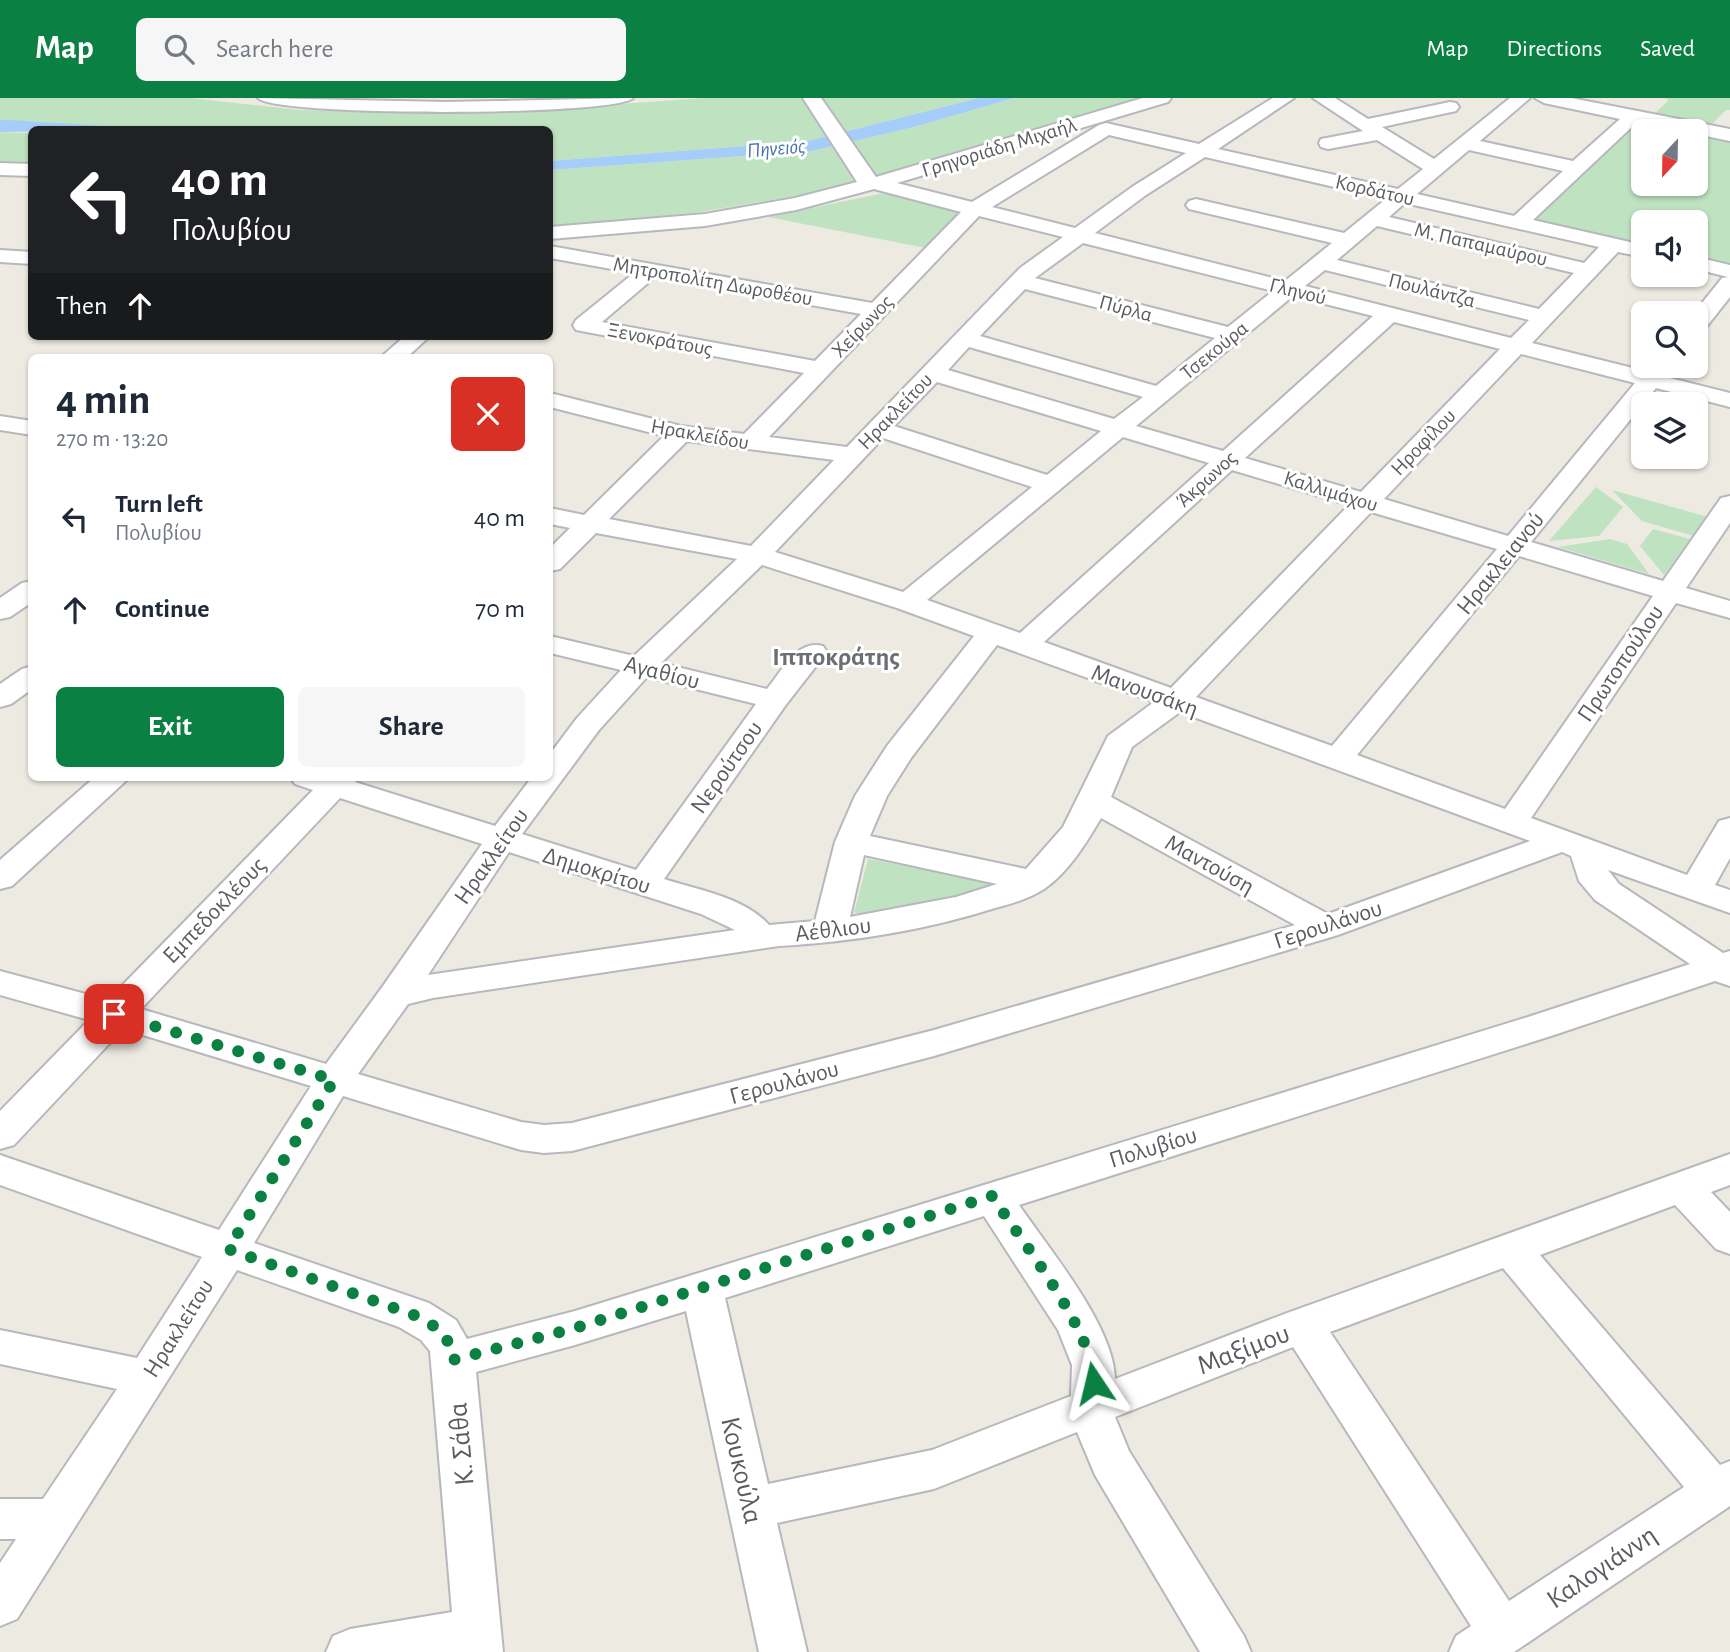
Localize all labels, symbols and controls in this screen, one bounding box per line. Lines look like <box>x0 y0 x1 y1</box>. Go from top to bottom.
search box <box>136 18 626 81</box>
icon: search <box>160 30 198 68</box>
text: Map <box>35 32 94 65</box>
text: Search here <box>216 36 334 62</box>
text: Map <box>1426 37 1468 61</box>
text: Directions <box>1506 37 1602 61</box>
text: Saved <box>1640 37 1695 61</box>
street label: Γρηγοριάδη Μιχαήλ <box>919 114 1080 181</box>
north arrow <box>1631 119 1708 196</box>
map controls <box>1631 119 1708 469</box>
water label: Πηνειός <box>746 135 807 162</box>
icon: left <box>56 154 147 245</box>
text: 40 m <box>171 156 268 205</box>
street label: Κορδάτου <box>1333 171 1416 210</box>
button: sound <box>1631 210 1708 287</box>
text: Πολυβίου <box>171 214 292 246</box>
street label: Μ. Παπαμαύρου <box>1412 219 1549 270</box>
street label: Μητροπολίτη Δωροθέου <box>612 254 814 309</box>
street label: Πουλάντζα <box>1386 270 1478 311</box>
street label: Γληνού <box>1267 274 1329 309</box>
icon: ahead <box>121 287 159 325</box>
street label: Χείρωνος <box>828 291 897 362</box>
street label: Πύρλα <box>1097 291 1155 326</box>
text: Then <box>56 293 107 319</box>
button: search <box>1631 301 1708 378</box>
street label: Τσεκούρα <box>1177 317 1252 384</box>
street label: Ξενοκράτους <box>605 319 714 360</box>
street label: Ηρακλείτου <box>854 369 937 454</box>
button: close <box>451 377 525 451</box>
text: 4 min <box>56 379 151 421</box>
button: layers <box>1631 392 1708 469</box>
street label: Ηροφίλου <box>1387 405 1460 480</box>
street label: Ηρακλείδου <box>649 416 751 453</box>
text: 270 m · 13:20 <box>56 428 169 451</box>
street label: Άκρωνος <box>1172 447 1241 512</box>
street label: Καλλιμάχου <box>1281 467 1380 516</box>
text: Turn left <box>115 491 203 517</box>
icon: left <box>56 500 94 538</box>
text: 40 m <box>474 505 525 531</box>
street label: Ηρακλειανού <box>1452 508 1549 619</box>
text: Πολυβίου <box>115 522 202 545</box>
icon: ahead <box>56 591 94 629</box>
text: Continue <box>115 596 210 622</box>
text: 70 m <box>475 596 525 622</box>
street label: Πρωτοπούλου <box>1573 601 1669 726</box>
district label: Ιπποκράτης <box>772 644 900 670</box>
street label: Αγαθίου <box>621 652 702 694</box>
street label: Μανουσάκη <box>1088 661 1201 721</box>
button: Exit <box>56 687 284 767</box>
button: Share <box>298 687 525 767</box>
street label: Νερούτσου <box>686 717 767 818</box>
street label: Ηρακλείτου <box>450 804 533 909</box>
street label: Μαντούση <box>1161 831 1258 899</box>
street label: Δημοκρίτου <box>540 843 653 899</box>
street label: Εμπεδοκλέους <box>159 853 271 968</box>
street label: Γερουλάνου <box>1271 896 1385 954</box>
street label: Αέθλιου <box>794 913 873 947</box>
pin <box>84 984 144 1044</box>
icon: arrive <box>95 995 133 1033</box>
street label: Γερουλάνου <box>727 1057 842 1109</box>
street label: Πολυβίου <box>1106 1123 1200 1173</box>
street label: Ηρακλείτου <box>139 1275 218 1382</box>
street label: Μαξίμου <box>1194 1319 1294 1380</box>
position arrow <box>1057 1346 1131 1420</box>
street label: Κ. Σάθα <box>444 1401 480 1487</box>
street label: Κουκούλα <box>715 1414 767 1527</box>
street label: Καλογιάννη <box>1542 1521 1662 1614</box>

